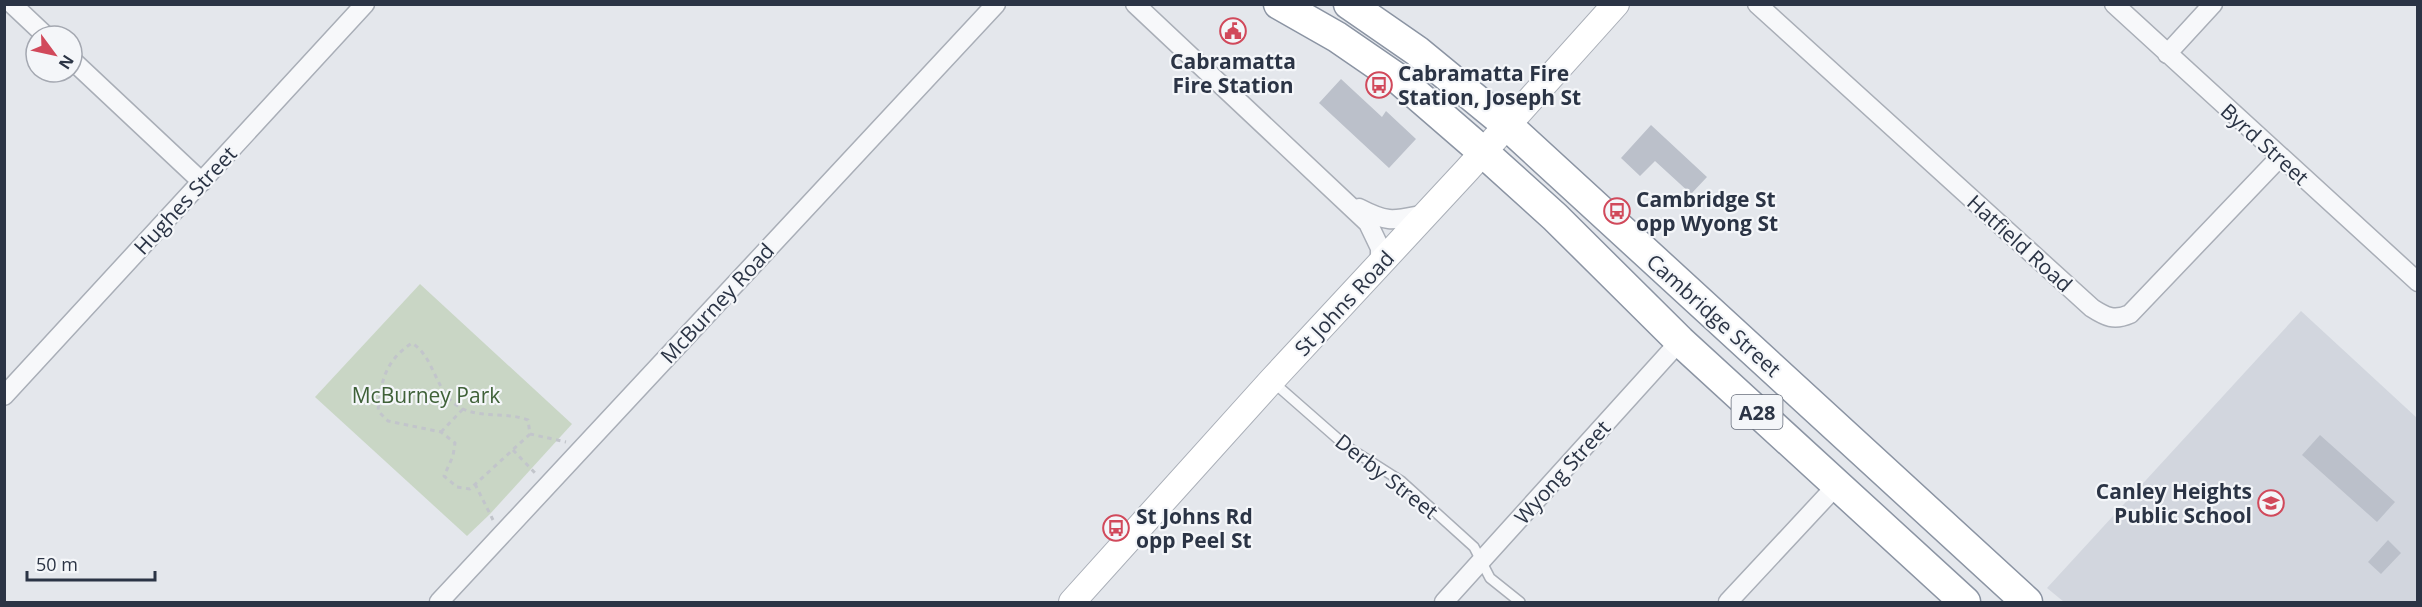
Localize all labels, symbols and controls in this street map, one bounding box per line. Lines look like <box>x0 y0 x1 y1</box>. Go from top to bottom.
public building icon: Cabramatta Fire Station <box>1218 16 1248 46</box>
north arrow <box>24 24 84 84</box>
place label: Cabramatta Fire Station <box>1170 47 1296 99</box>
text: N <box>54 51 79 74</box>
place label: Cabramatta Fire Station, Joseph St <box>1398 59 1581 111</box>
bus stop icon: Cabramatta Fire Station, Joseph St <box>1364 70 1394 100</box>
street label: Byrd Street <box>2215 97 2315 191</box>
street label: Hughes Street <box>128 140 242 260</box>
place label: Cambridge St opp Wyong St <box>1636 185 1778 237</box>
street label: Hatfield Road <box>1961 188 2079 298</box>
bus stop icon: Cambridge St opp Wyong St <box>1602 196 1632 226</box>
street label: McBurney Road <box>654 237 780 369</box>
street label: St Johns Road <box>1288 244 1400 362</box>
street label: Cambridge Street <box>1641 247 1787 383</box>
park label: McBurney Park <box>352 381 500 409</box>
road number: A28 <box>1732 395 1782 429</box>
street label: Wyong Street <box>1508 414 1616 530</box>
street label: Derby Street <box>1330 427 1444 525</box>
place label: Canley Heights Public School <box>2096 477 2252 529</box>
school or university icon: Canley Heights Public School <box>2256 488 2286 518</box>
place label: St Johns Rd opp Peel St <box>1136 502 1253 554</box>
bus stop icon: St Johns Rd opp Peel St <box>1101 513 1131 543</box>
scale bar <box>27 544 154 582</box>
text: 50 m <box>36 552 78 576</box>

